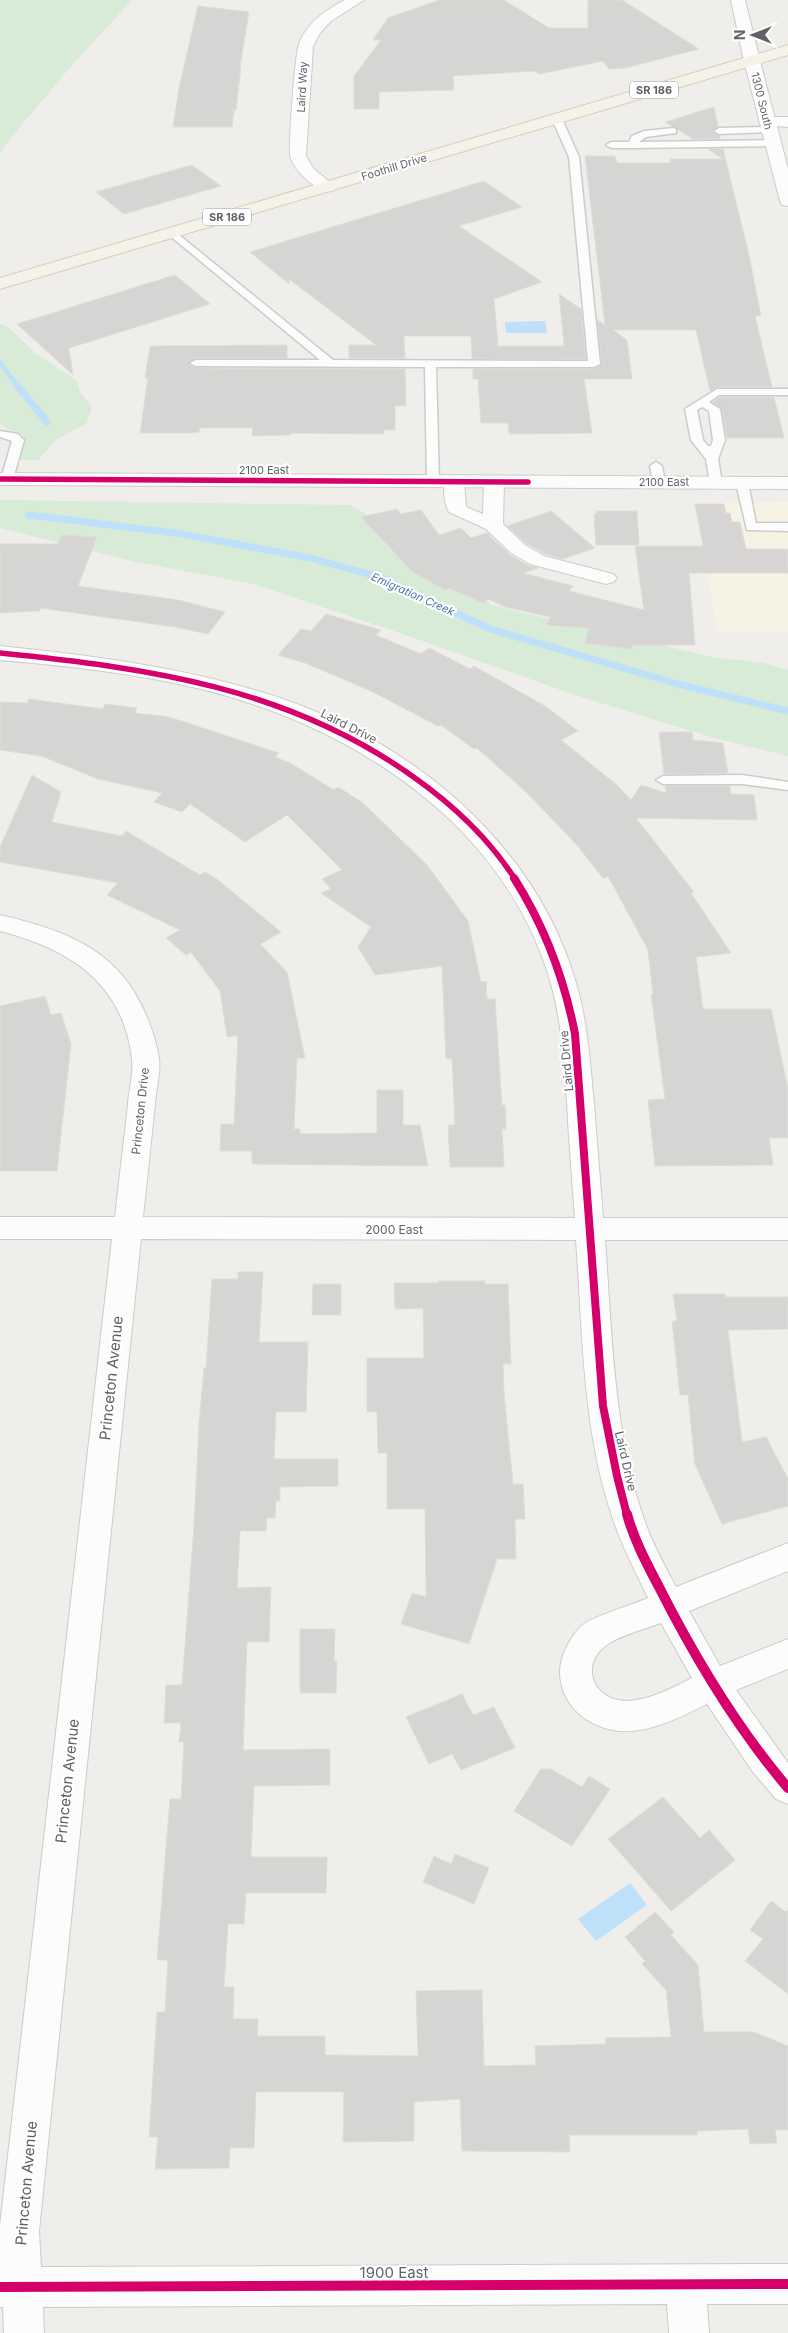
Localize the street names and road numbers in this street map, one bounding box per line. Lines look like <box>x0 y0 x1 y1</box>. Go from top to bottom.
street label: Laird Way <box>294 61 310 113</box>
street label: 1300 South <box>748 71 776 131</box>
road number: SR 186 <box>630 82 678 98</box>
street label: Foothill Drive <box>360 150 428 184</box>
road number: SR 186 <box>203 208 251 226</box>
street label: 2100 East <box>239 463 290 477</box>
street label: 2100 East <box>639 475 690 489</box>
street label: Laird Drive <box>318 705 380 747</box>
street label: Laird Drive <box>556 1030 576 1092</box>
street label: Princeton Drive <box>128 1067 152 1155</box>
street label: 2000 East <box>365 1222 423 1237</box>
street label: Princeton Avenue <box>95 1315 127 1441</box>
street label: Laird Drive <box>612 1429 640 1493</box>
street label: Princeton Avenue <box>51 1718 83 1844</box>
street label: Princeton Avenue <box>11 2120 41 2246</box>
street label: 1900 East <box>360 2263 428 2282</box>

